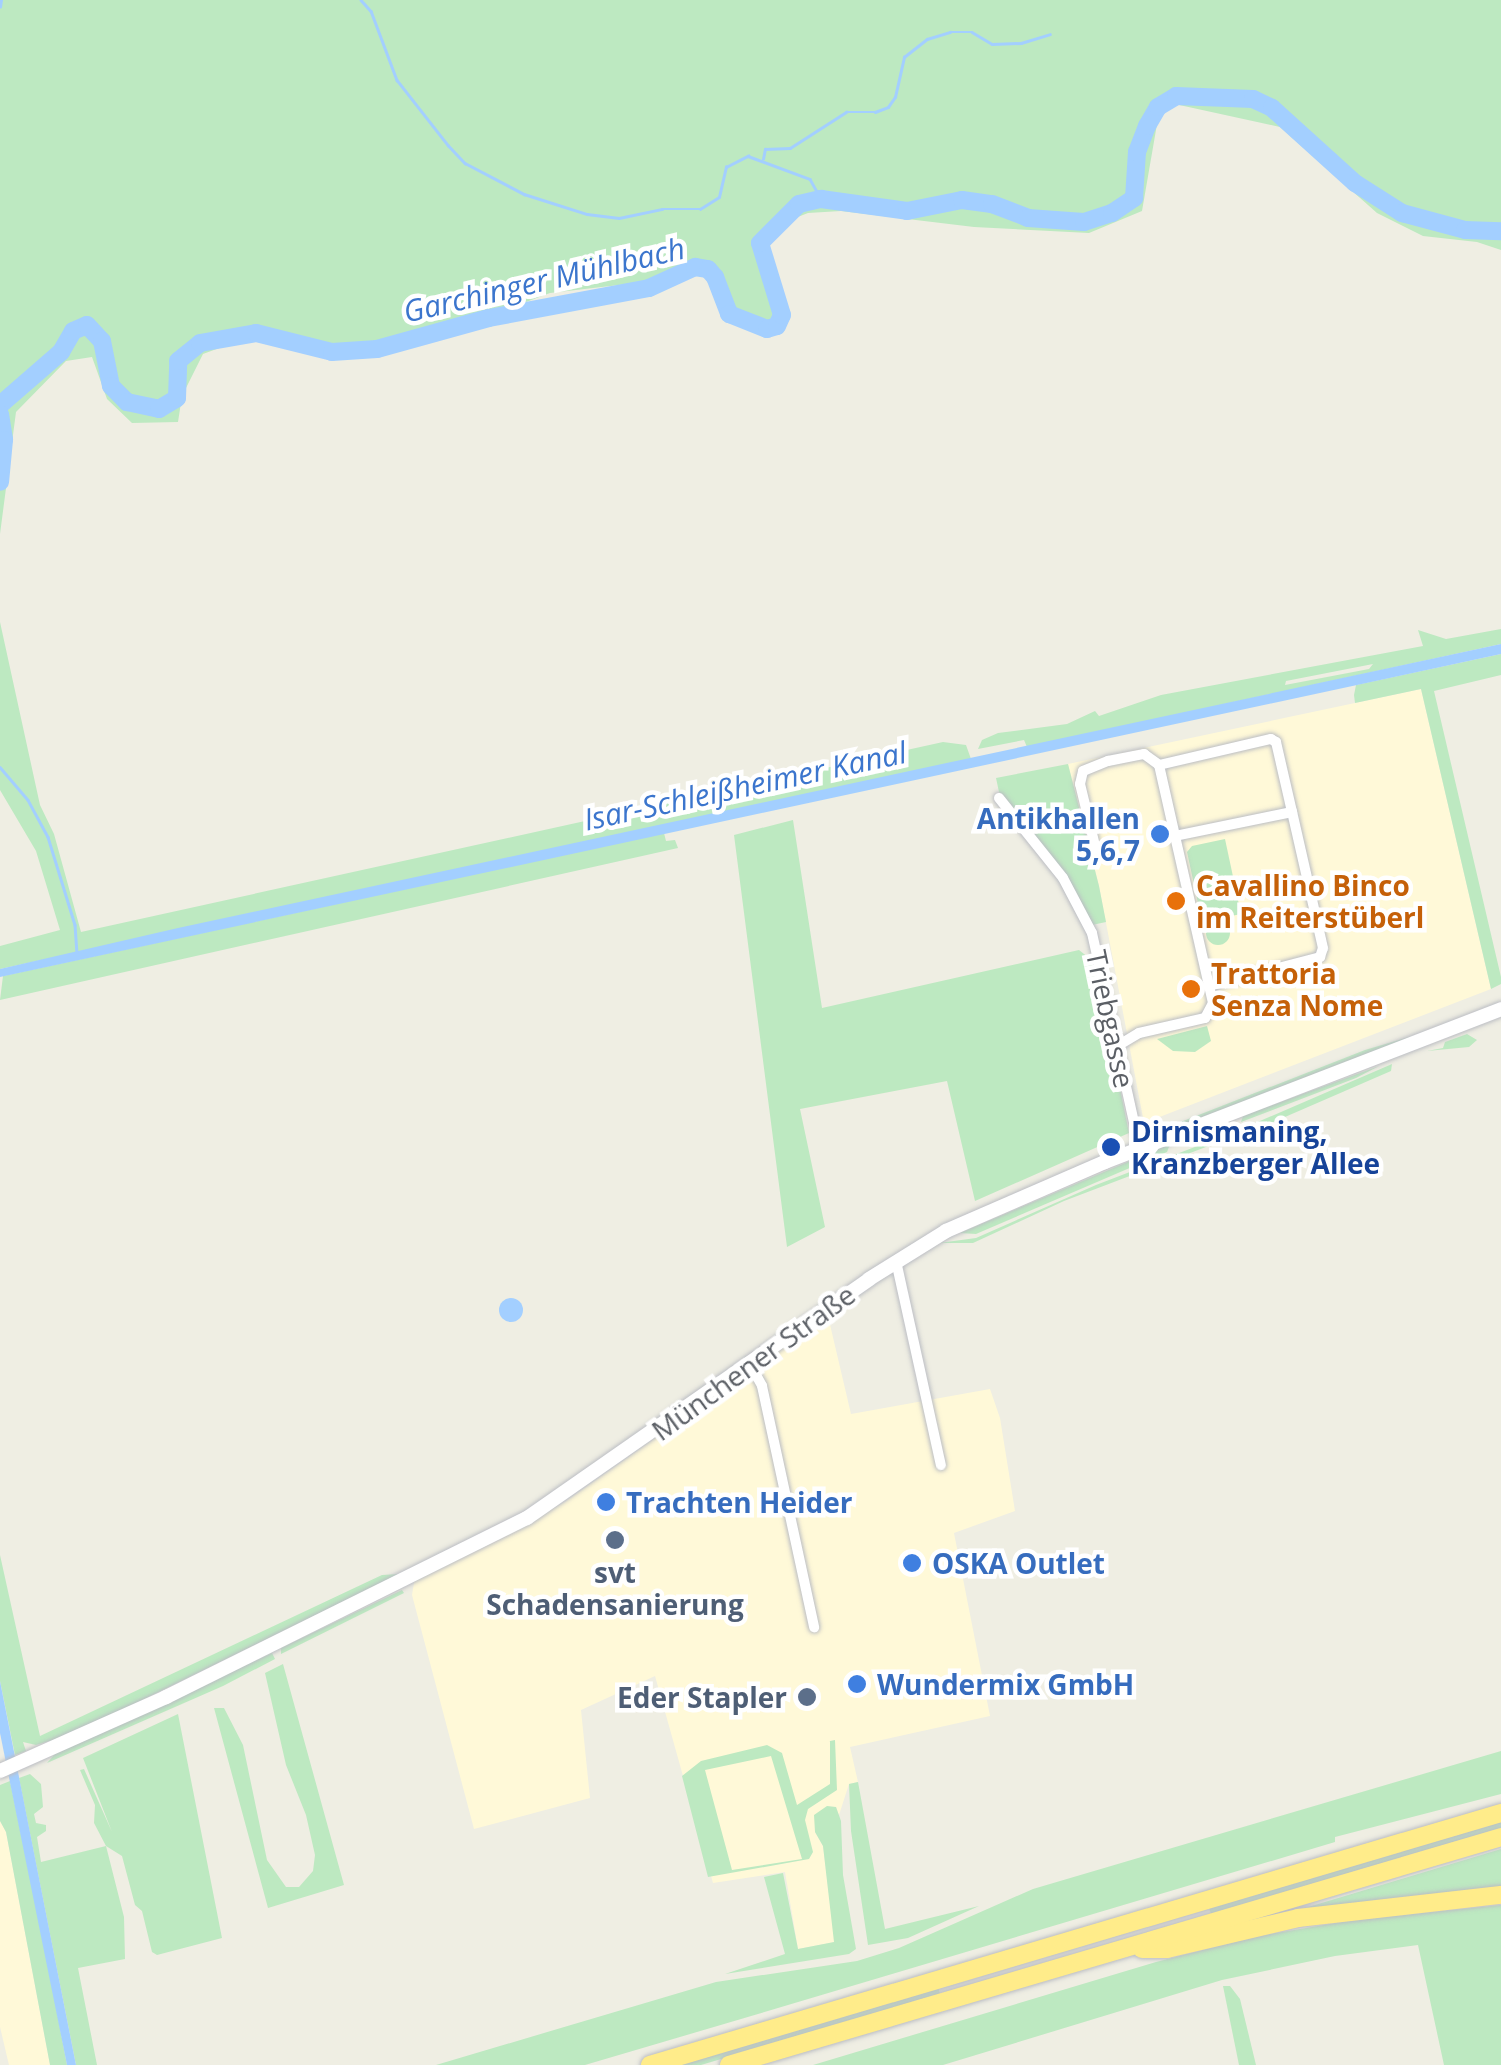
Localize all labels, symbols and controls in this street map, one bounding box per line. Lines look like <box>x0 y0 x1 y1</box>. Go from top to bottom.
water label: Garchinger Mühlbach <box>400 230 688 330</box>
water label: Isar-Schleißheimer Kanal <box>580 734 910 838</box>
place label: Antikhallen 5,6,7 <box>977 801 1140 867</box>
marker: Antikhallen 5,6,7 <box>1149 823 1171 845</box>
place label: Cavallino Binco im Reiterstüberl <box>1196 868 1424 934</box>
marker: Cavallino Binco im Reiterstüberl <box>1165 890 1187 912</box>
street label: Triebgasse <box>1080 947 1142 1091</box>
place label: Trattoria Senza Nome <box>1211 956 1383 1022</box>
marker: Trattoria Senza Nome <box>1180 978 1202 1000</box>
place label: Dirnismaning, Kranzberger Allee <box>1131 1114 1380 1180</box>
marker: Dirnismaning, Kranzberger Allee <box>1100 1136 1122 1158</box>
street label: Münchener Straße <box>645 1277 861 1447</box>
place label: Trachten Heider <box>626 1485 853 1519</box>
marker: Trachten Heider <box>595 1491 617 1513</box>
marker: svt Schadensanierung <box>604 1529 626 1551</box>
place label: OSKA Outlet <box>932 1546 1105 1580</box>
marker: OSKA Outlet <box>901 1552 923 1574</box>
place label: svt Schadensanierung <box>486 1555 744 1621</box>
place label: Wundermix GmbH <box>877 1667 1134 1701</box>
marker: Wundermix GmbH <box>846 1673 868 1695</box>
place label: Eder Stapler <box>617 1680 787 1714</box>
marker: Eder Stapler <box>796 1686 818 1708</box>

